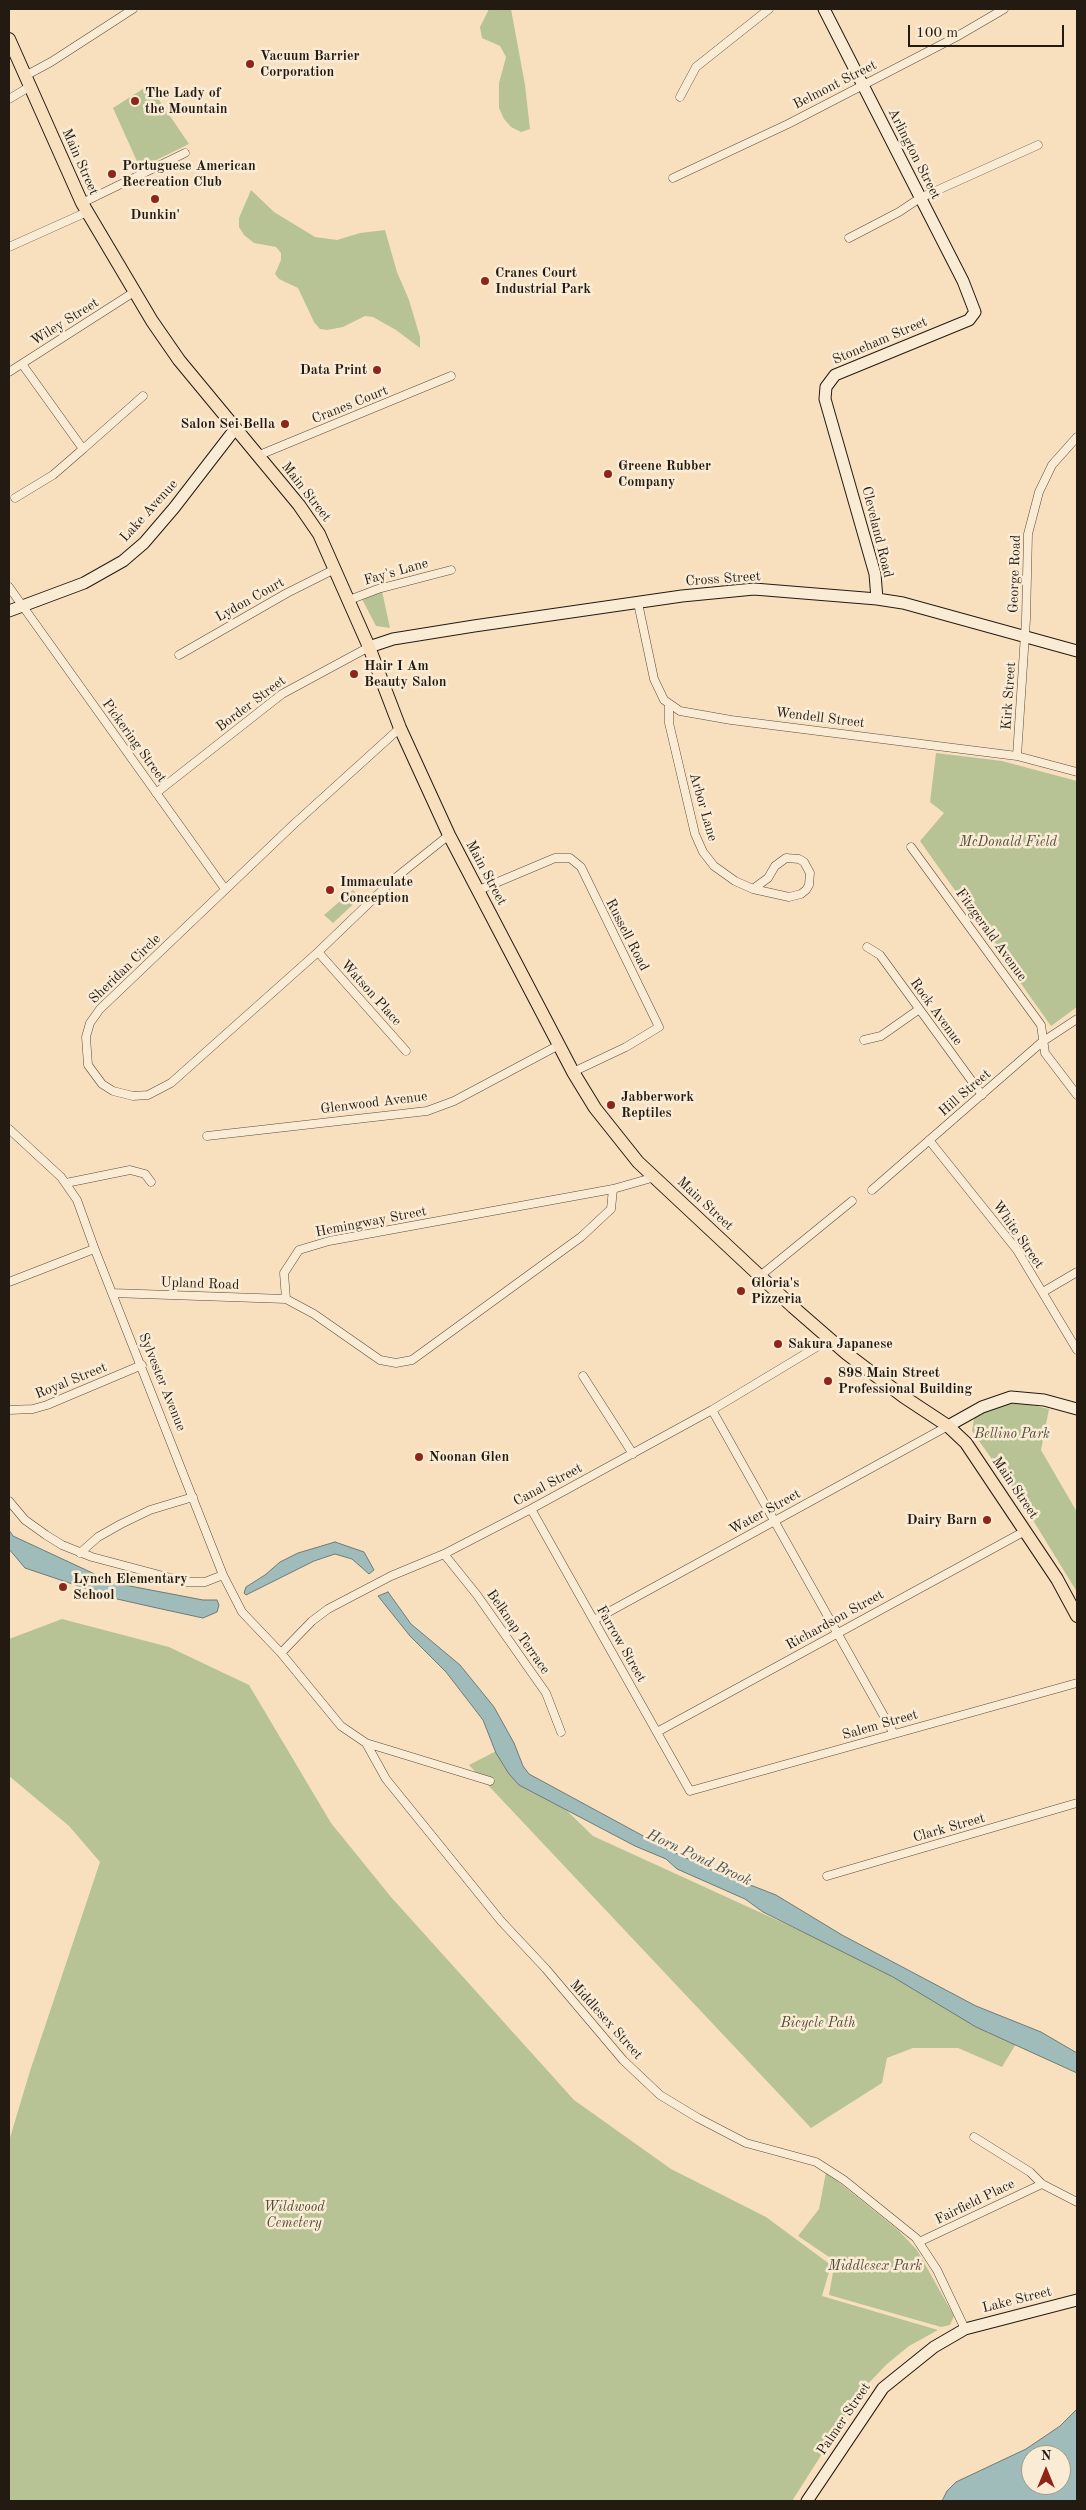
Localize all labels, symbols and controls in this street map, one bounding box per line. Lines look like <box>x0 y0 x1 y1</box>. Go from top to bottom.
scale bar <box>911 15 1067 47</box>
text: 100 m <box>916 26 958 41</box>
place label: Vacuum Barrier Corporation <box>260 48 360 80</box>
street label: Belmont Street <box>790 57 880 113</box>
marker: Vacuum Barrier Corporation <box>244 58 256 70</box>
place label: The Lady of the Mountain <box>145 85 228 118</box>
marker: The Lady of the Mountain <box>129 95 141 107</box>
street label: Arlington Street <box>884 106 944 202</box>
street label: Main Street <box>58 126 102 198</box>
place label: Portuguese American Recreation Club <box>122 158 256 190</box>
marker: Portuguese American Recreation Club <box>106 168 118 180</box>
marker: Dunkin' <box>149 193 161 205</box>
place label: Dunkin' <box>130 207 180 223</box>
place label: Cranes Court Industrial Park <box>495 265 591 298</box>
marker: Cranes Court Industrial Park <box>479 275 491 287</box>
street label: Wiley Street <box>28 295 102 349</box>
street label: Stoneham Street <box>830 313 930 369</box>
place label: Data Print <box>300 362 367 378</box>
marker: Data Print <box>371 364 383 376</box>
street label: Cranes Court <box>310 382 390 428</box>
place label: Salon Sei Bella <box>181 416 275 432</box>
marker: Salon Sei Bella <box>279 418 291 430</box>
place label: Greene Rubber Company <box>618 458 711 491</box>
street label: Main Street <box>278 459 334 525</box>
marker: Greene Rubber Company <box>602 468 614 480</box>
street label: Lake Avenue <box>117 476 181 546</box>
street label: Cleveland Road <box>858 485 896 579</box>
street label: George Road <box>1005 535 1025 613</box>
street label: Fay's Lane <box>362 555 430 589</box>
street label: Cross Street <box>685 568 761 590</box>
street label: Lydon Court <box>213 574 287 626</box>
place label: Hair I Am Beauty Salon <box>364 658 447 690</box>
street label: Kirk Street <box>998 661 1020 731</box>
marker: Hair I Am Beauty Salon <box>348 668 360 680</box>
street label: Border Street <box>213 672 289 736</box>
street label: Pickering Street <box>98 696 170 786</box>
street label: Wendell Street <box>774 704 866 732</box>
street label: Arbor Lane <box>685 771 721 843</box>
park label: McDonald Field <box>959 834 1057 850</box>
street label: Main Street <box>462 838 510 908</box>
place label: Immaculate Conception <box>340 874 413 906</box>
marker: Immaculate Conception <box>324 884 336 896</box>
street label: Fitzgerald Avenue <box>952 885 1030 985</box>
street label: Russell Road <box>602 896 652 974</box>
street label: Sheridan Circle <box>86 931 164 1007</box>
street label: Watson Place <box>337 957 405 1029</box>
street label: Rock Avenue <box>906 975 966 1049</box>
street label: Hill Street <box>936 1066 994 1120</box>
street label: Glenwood Avenue <box>320 1088 428 1118</box>
place label: Jabberwork Reptiles <box>621 1089 694 1122</box>
marker: Jabberwork Reptiles <box>605 1099 617 1111</box>
street label: Main Street <box>673 1174 737 1234</box>
street label: White Street <box>989 1198 1047 1272</box>
street label: Hemingway Street <box>314 1203 428 1241</box>
street label: Upland Road <box>160 1274 240 1294</box>
place label: Gloria's Pizzeria <box>751 1275 802 1308</box>
marker: Gloria's Pizzeria <box>735 1285 747 1297</box>
street label: Sylvester Avenue <box>135 1330 189 1434</box>
place label: Sakura Japanese <box>788 1336 893 1352</box>
marker: Sakura Japanese <box>772 1338 784 1350</box>
street label: Royal Street <box>33 1359 109 1403</box>
place label: 898 Main Street Professional Building <box>838 1365 972 1398</box>
marker: 898 Main Street Professional Building <box>822 1375 834 1387</box>
park label: Bellino Park <box>974 1426 1050 1442</box>
place label: Noonan Glen <box>429 1449 509 1465</box>
marker: Noonan Glen <box>413 1451 425 1463</box>
street label: Main Street <box>988 1454 1042 1522</box>
street label: Canal Street <box>511 1460 585 1510</box>
street label: Water Street <box>726 1486 804 1538</box>
place label: Dairy Barn <box>906 1512 977 1528</box>
marker: Dairy Barn <box>981 1514 993 1526</box>
place label: Lynch Elementary School <box>73 1571 188 1604</box>
marker: Lynch Elementary School <box>57 1581 69 1593</box>
street label: Richardson Street <box>783 1586 887 1654</box>
street label: Belknap Terrace <box>483 1587 553 1677</box>
street label: Farrow Street <box>592 1603 650 1685</box>
street label: Salem Street <box>840 1706 920 1744</box>
street label: Clark Street <box>911 1810 987 1846</box>
water label: Horn Pond Brook <box>644 1826 754 1890</box>
street label: Middlesex Street <box>566 1977 646 2063</box>
park label: Bicycle Path <box>781 2015 855 2031</box>
street label: Fairfield Place <box>932 2175 1018 2229</box>
park label: Wildwood Cemetery <box>263 2199 325 2232</box>
park label: Middlesex Park <box>828 2258 922 2274</box>
street label: Lake Street <box>981 2283 1053 2317</box>
street label: Palmer Street <box>814 2380 874 2458</box>
north arrow <box>1021 2445 1071 2495</box>
text: N <box>1041 2449 1051 2463</box>

